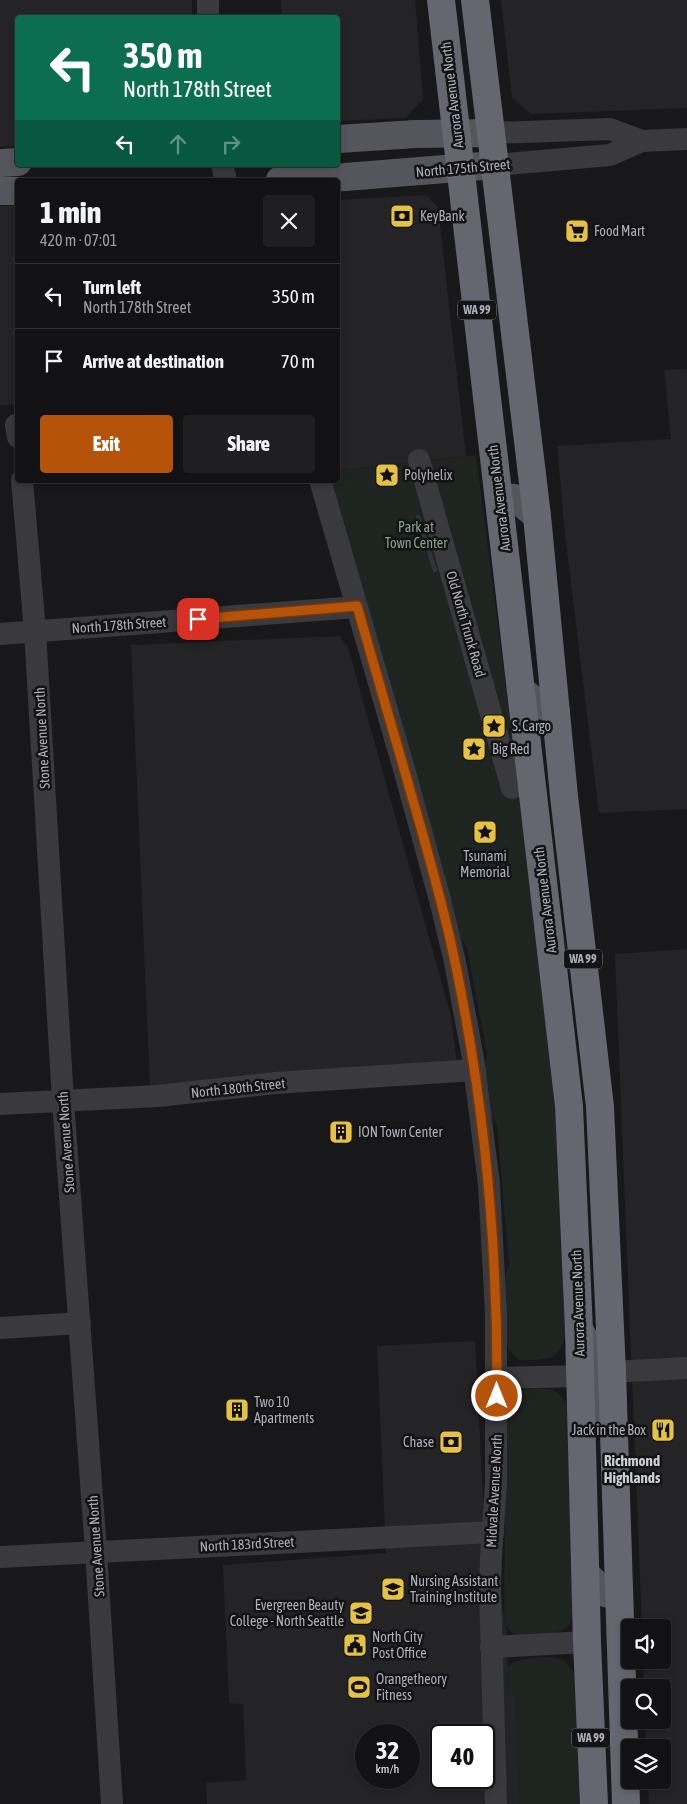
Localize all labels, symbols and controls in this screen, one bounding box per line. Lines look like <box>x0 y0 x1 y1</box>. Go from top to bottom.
icon: left <box>40 35 105 100</box>
text: 350 m <box>123 35 202 75</box>
street label: Aurora Avenue North <box>438 41 466 149</box>
text: North 178th Street <box>123 76 272 102</box>
icon: left <box>111 130 139 158</box>
icon: ahead <box>164 130 192 158</box>
icon: right <box>217 130 245 158</box>
street label: North 175th Street <box>415 156 511 180</box>
text: 1 min <box>40 195 101 229</box>
button: close <box>263 195 315 247</box>
bank icon: KeyBank <box>389 203 415 229</box>
place label: KeyBank <box>420 208 465 224</box>
supermarket icon: Food Mart <box>564 218 590 244</box>
place label: Food Mart <box>594 223 645 239</box>
text: 420 m · 07:01 <box>40 231 117 249</box>
text: Turn left <box>83 276 141 298</box>
icon: left <box>40 282 68 310</box>
text: 350 m <box>272 285 315 307</box>
text: North 178th Street <box>83 298 191 316</box>
road number: WA 99 <box>458 300 496 320</box>
icon: arrive <box>40 347 68 375</box>
text: Arrive at destination <box>83 350 224 372</box>
text: 70 m <box>281 350 315 372</box>
button: Exit <box>40 415 173 473</box>
button: Share <box>183 415 315 473</box>
street label: Aurora Avenue North <box>485 444 513 552</box>
place icon: Polyhelix <box>374 462 400 488</box>
place label: Polyhelix <box>404 467 453 483</box>
park label: Park at Town Center <box>385 519 448 551</box>
street label: Old North Trunk Road <box>443 569 489 679</box>
pin <box>177 598 219 640</box>
icon: arrive <box>184 605 212 633</box>
street label: North 178th Street <box>71 614 167 636</box>
street label: Stone Avenue North <box>31 687 53 789</box>
place icon: S. Cargo <box>481 713 507 739</box>
place label: S. Cargo <box>512 718 551 734</box>
place icon: Big Red <box>461 736 487 762</box>
place label: Big Red <box>492 741 530 757</box>
place icon: Tsunami Memorial <box>472 819 498 845</box>
street label: Aurora Avenue North <box>531 846 559 954</box>
place label: Tsunami Memorial <box>460 848 510 880</box>
road number: WA 99 <box>564 950 602 969</box>
street label: North 180th Street <box>190 1075 286 1101</box>
street label: Stone Avenue North <box>54 1091 78 1193</box>
building icon: ION Town Center <box>328 1119 354 1145</box>
place label: ION Town Center <box>358 1124 443 1140</box>
street label: Aurora Avenue North <box>568 1249 588 1357</box>
position arrow <box>470 1369 522 1421</box>
place label: Two 10 Apartments <box>254 1394 314 1426</box>
building icon: Two 10 Apartments <box>224 1397 250 1423</box>
restaurant icon: Jack in the Box <box>650 1417 676 1443</box>
place label: Jack in the Box <box>572 1422 646 1438</box>
bank icon: Chase <box>438 1429 464 1455</box>
place label: Chase <box>403 1434 434 1450</box>
street label: Midvale Avenue North <box>483 1434 505 1548</box>
district label: Richmond Highlands <box>604 1452 661 1486</box>
street label: Stone Avenue North <box>84 1495 108 1597</box>
street label: North 183rd Street <box>199 1534 295 1554</box>
place label: Nursing Assistant Training Institute <box>410 1573 498 1605</box>
school or university icon: Nursing Assistant Training Institute <box>380 1576 406 1602</box>
place label: Evergreen Beauty College - North Seattle <box>230 1597 344 1629</box>
school or university icon: Evergreen Beauty College - North Seattle <box>348 1600 374 1626</box>
map controls <box>621 1619 671 1789</box>
button: sound <box>621 1619 671 1669</box>
place label: North City Post Office <box>372 1629 427 1661</box>
public building icon: North City Post Office <box>342 1632 368 1658</box>
place label: Orangetheory Fitness <box>376 1671 447 1703</box>
sports icon: Orangetheory Fitness <box>346 1674 372 1700</box>
button: search <box>621 1679 671 1729</box>
speed limit sign: 40 <box>430 1724 495 1789</box>
road number: WA 99 <box>572 1729 610 1748</box>
text: 32 <box>376 1736 399 1764</box>
button: layers <box>621 1739 671 1789</box>
text: km/h <box>376 1762 399 1776</box>

